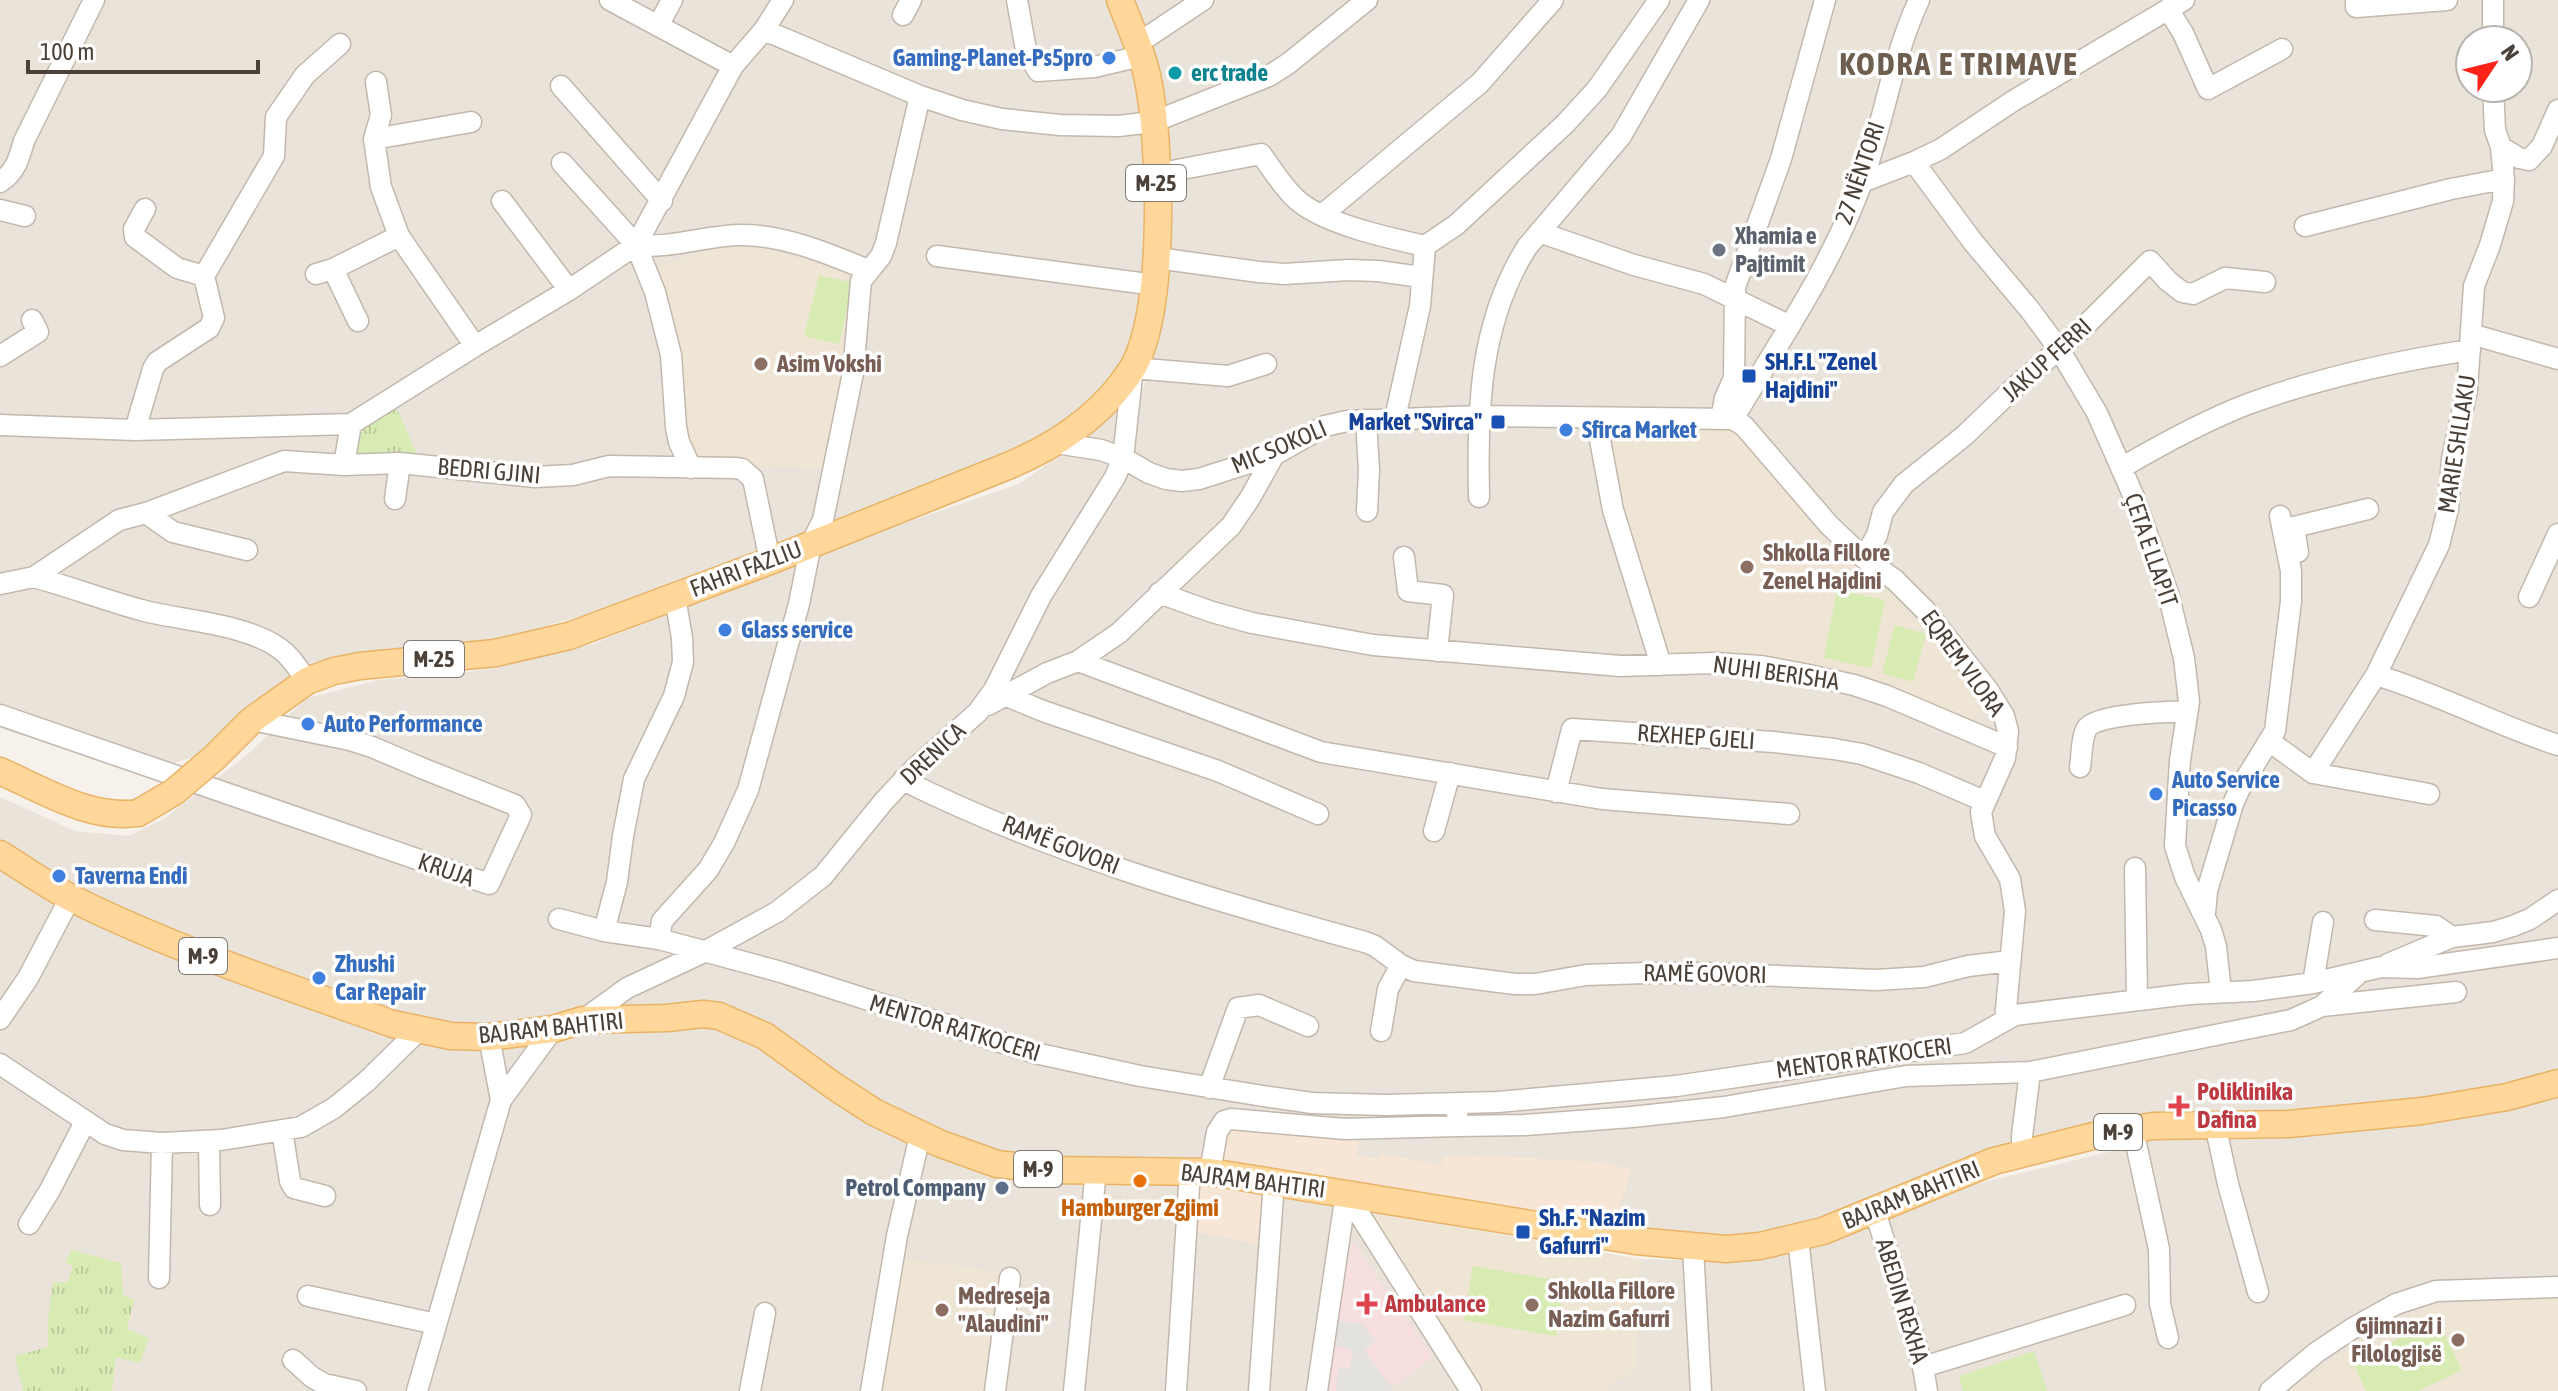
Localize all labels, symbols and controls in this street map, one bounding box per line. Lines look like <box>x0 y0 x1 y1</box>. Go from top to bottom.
scale bar <box>28 24 258 74</box>
north arrow <box>2454 24 2534 104</box>
text: 100 m <box>40 38 94 65</box>
text: N <box>2496 40 2525 65</box>
place label: Gaming-Planet-Ps5pro <box>892 44 1093 71</box>
district label: KODRA E TRIMAVE <box>1839 45 2079 82</box>
marker: Gaming-Planet-Ps5pro <box>1100 49 1118 67</box>
place label: erc trade <box>1191 59 1268 86</box>
marker: erc trade <box>1166 64 1184 82</box>
street label: 27 NËNTORI <box>1829 118 1890 228</box>
road number: M-25 <box>1126 165 1186 201</box>
place label: Xhamia e Pajtimit <box>1734 222 1817 277</box>
marker: Xhamia e Pajtimit <box>1710 241 1728 259</box>
street label: JAKUP FERRI <box>1997 313 2097 407</box>
place label: SH.F.L "Zenel Hajdini" <box>1765 348 1878 403</box>
place label: Asim Vokshi <box>776 350 882 377</box>
marker: Asim Vokshi <box>752 355 770 373</box>
marker: SH.F.L "Zenel Hajdini" <box>1740 367 1758 385</box>
street label: MARIE SHLLAKU <box>2432 373 2481 515</box>
place label: Market "Svirca" <box>1348 408 1482 435</box>
marker: Market "Svirca" <box>1489 413 1507 431</box>
street label: MIC SOKOLI <box>1227 414 1331 479</box>
place label: Sfirca Market <box>1582 416 1697 443</box>
marker: Sfirca Market <box>1557 421 1575 439</box>
street label: BEDRI GJINI <box>436 453 542 488</box>
street label: ÇETA E LLAPIT <box>2120 490 2184 610</box>
street label: FAHRI FAZLIU <box>686 535 806 602</box>
place label: Shkolla Fillore Zenel Hajdini <box>1763 539 1890 594</box>
marker: Shkolla Fillore Zenel Hajdini <box>1738 558 1756 576</box>
street label: EQREM VLORA <box>1916 605 2011 721</box>
place label: Glass service <box>741 616 853 643</box>
marker: Glass service <box>716 621 734 639</box>
road number: M-25 <box>404 641 464 677</box>
street label: NUHI BERISHA <box>1711 650 1841 695</box>
place label: Auto Performance <box>323 710 483 737</box>
marker: Auto Performance <box>299 715 317 733</box>
street label: DRENICA <box>895 717 971 790</box>
street label: REXHEP GJELI <box>1636 719 1756 754</box>
place label: Auto Service Picasso <box>2171 766 2280 821</box>
marker: Auto Service Picasso <box>2147 785 2165 803</box>
street label: RAMË GOVORI <box>999 810 1124 879</box>
street label: KRUJA <box>415 847 478 892</box>
place label: Taverna Endi <box>75 862 188 889</box>
marker: Taverna Endi <box>50 867 68 885</box>
road number: M-9 <box>179 938 227 974</box>
place label: Zhushi Car Repair <box>335 950 426 1005</box>
street label: RAMË GOVORI <box>1643 959 1767 988</box>
marker: Zhushi Car Repair <box>310 969 328 987</box>
street label: MENTOR RATKOCERI <box>866 989 1044 1066</box>
street label: BAJRAM BAHTIRI <box>477 1006 625 1049</box>
street label: MENTOR RATKOCERI <box>1774 1032 1954 1083</box>
place label: Poliklinika Dafina <box>2197 1078 2293 1133</box>
marker: Poliklinika Dafina <box>2168 1095 2190 1117</box>
road number: M-9 <box>2094 1114 2142 1150</box>
road number: M-9 <box>1014 1151 1062 1187</box>
street label: BAJRAM BAHTIRI <box>1838 1155 1983 1234</box>
street label: BAJRAM BAHTIRI <box>1179 1158 1327 1203</box>
marker: Hamburger Zgjimi <box>1131 1172 1149 1190</box>
place label: Petrol Company <box>845 1174 986 1201</box>
marker: Petrol Company <box>993 1179 1011 1197</box>
place label: Hamburger Zgjimi <box>1061 1194 1219 1221</box>
place label: Sh.F. "Nazim Gafurri" <box>1539 1204 1646 1259</box>
marker: Sh.F. "Nazim Gafurri" <box>1514 1223 1532 1241</box>
street label: ABEDIN REXHA <box>1871 1235 1934 1367</box>
place label: Shkolla Fillore Nazim Gafurri <box>1548 1277 1675 1332</box>
place label: Medreseja "Alaudini" <box>958 1282 1050 1337</box>
place label: Ambulance <box>1384 1290 1486 1317</box>
marker: Ambulance <box>1356 1293 1378 1315</box>
marker: Shkolla Fillore Nazim Gafurri <box>1523 1296 1541 1314</box>
marker: Medreseja "Alaudini" <box>933 1301 951 1319</box>
place label: Gjimnazi i Filologjisë <box>2351 1312 2442 1367</box>
marker: Gjimnazi i Filologjisë <box>2449 1331 2467 1349</box>

